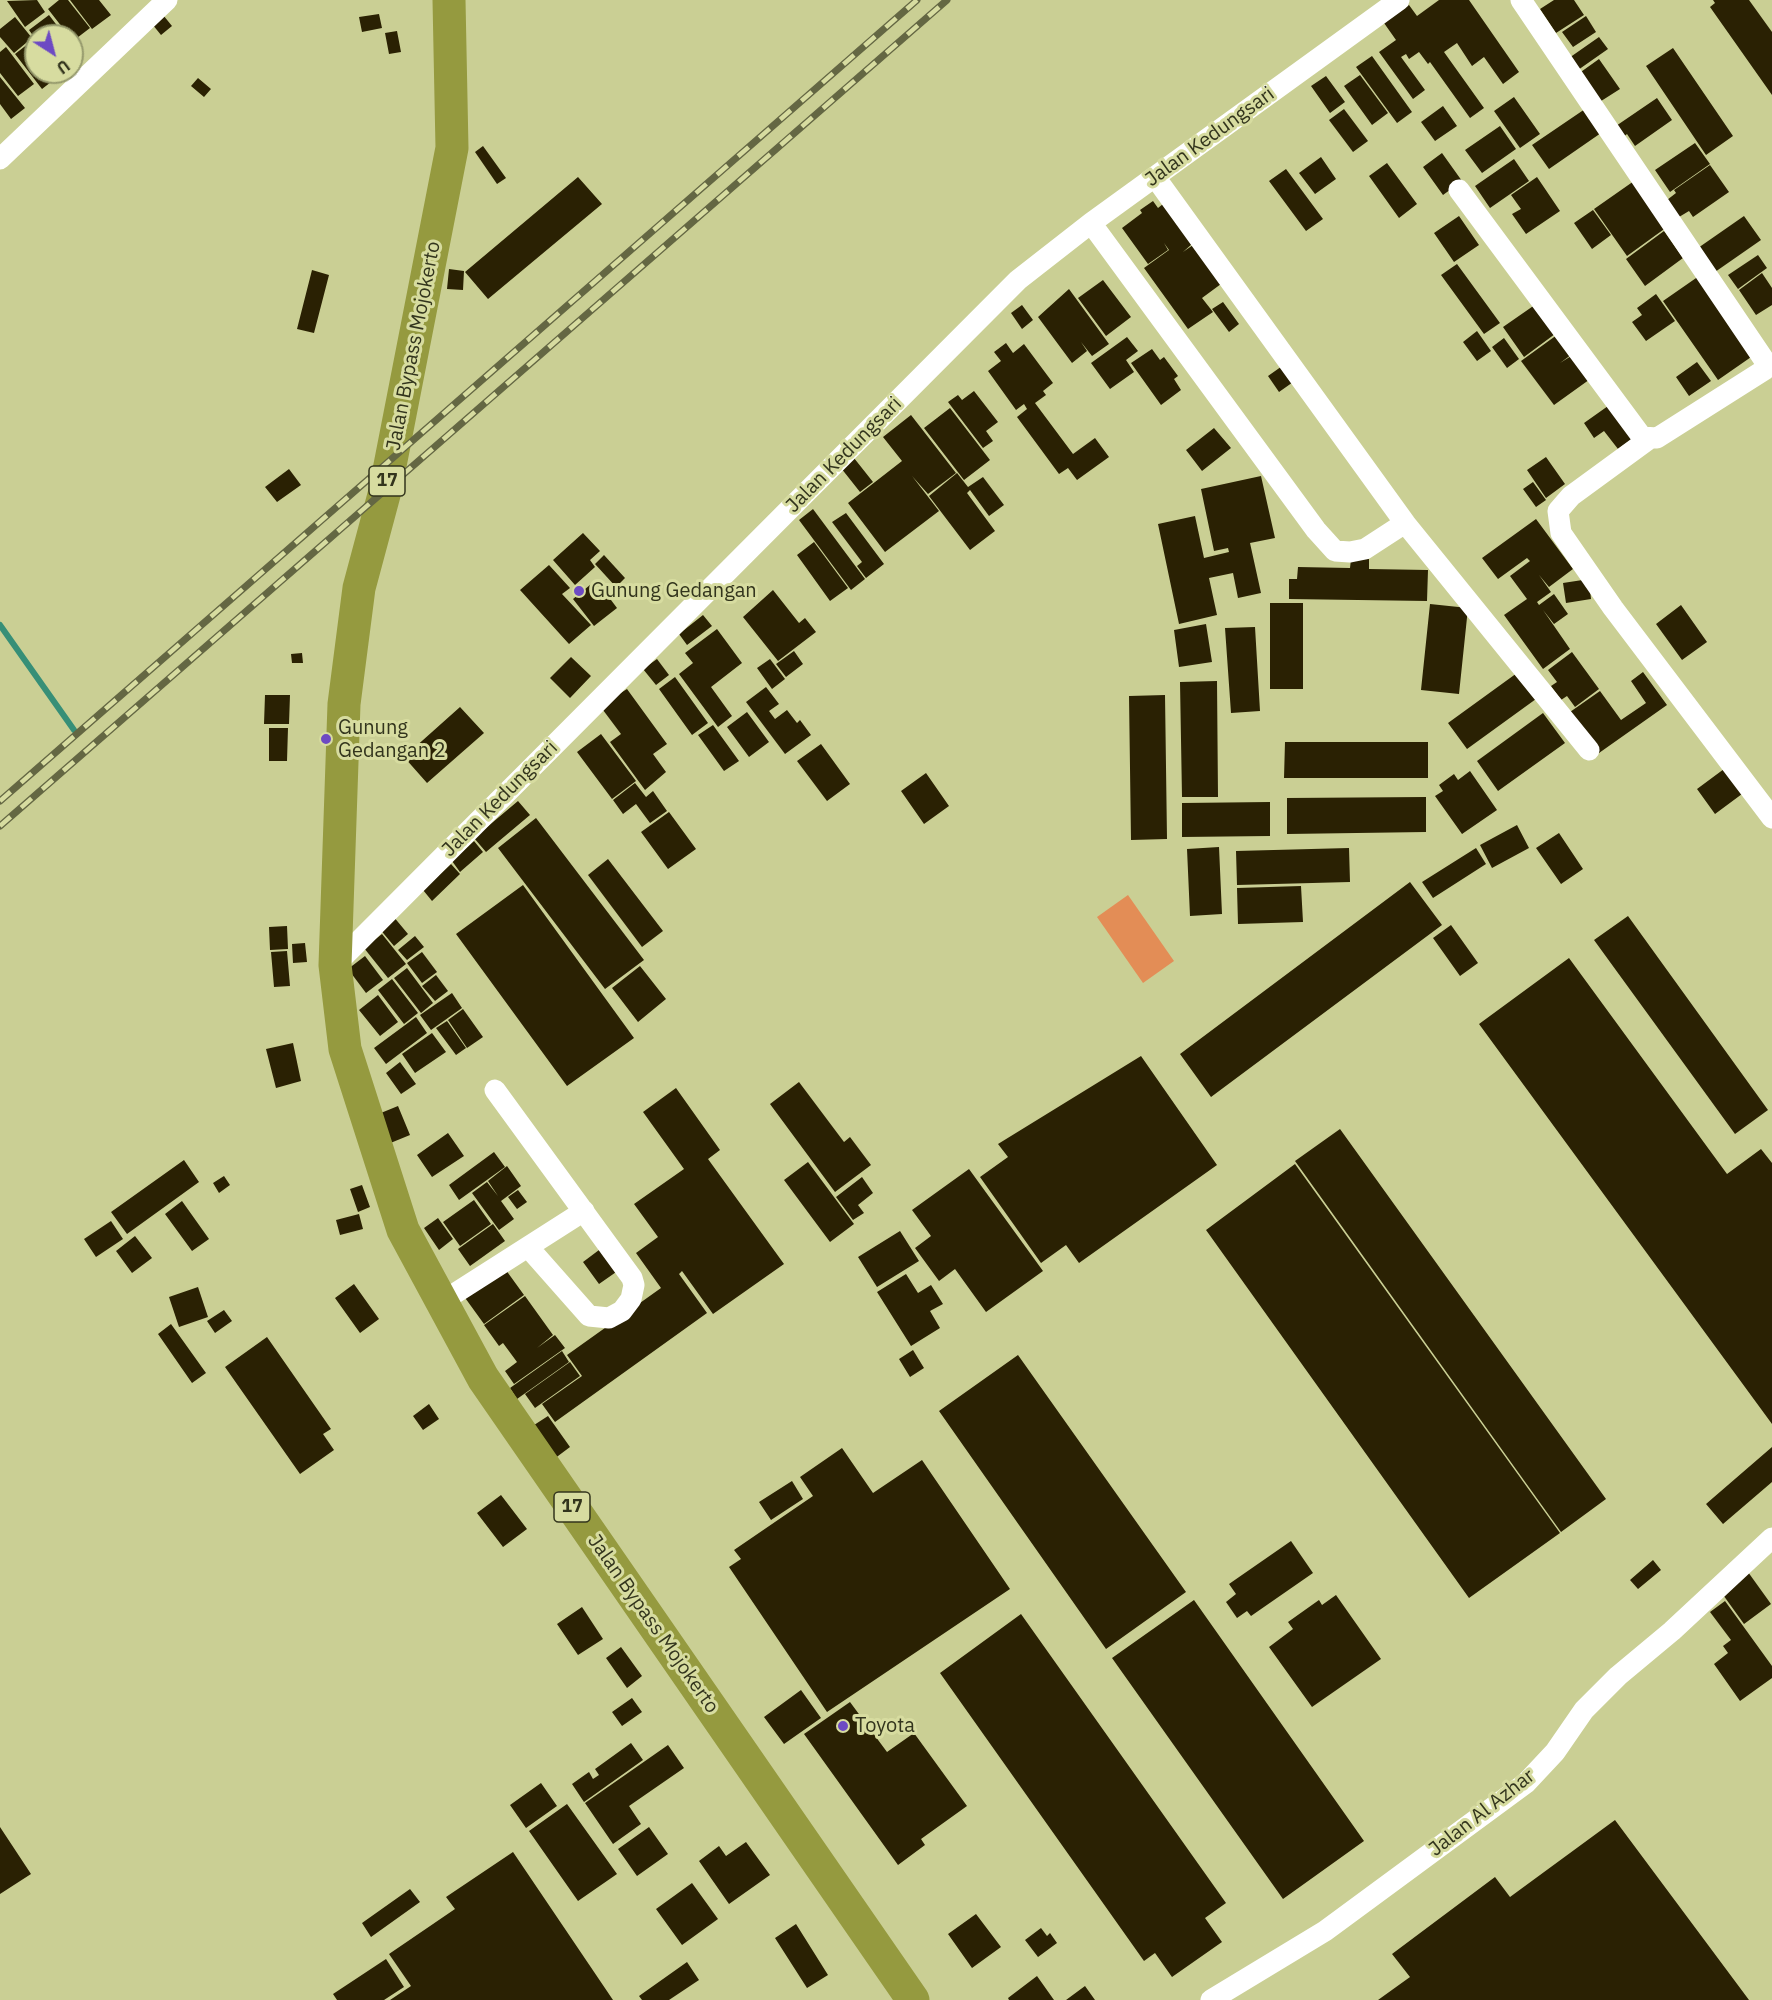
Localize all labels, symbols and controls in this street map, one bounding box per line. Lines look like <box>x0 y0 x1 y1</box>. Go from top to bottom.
north arrow <box>24 24 84 84</box>
text: U <box>53 56 74 78</box>
street label: Jalan Kedungsari <box>1141 82 1279 192</box>
street label: Jalan Bypass Mojokerto <box>382 239 446 453</box>
street label: Jalan Kedungsari <box>781 392 907 518</box>
road number: 17 <box>369 466 405 496</box>
place label: Gunung Gedangan <box>591 579 757 603</box>
marker: Gunung Gedangan <box>572 584 586 598</box>
place label: Gunung Gedangan 2 <box>338 716 446 763</box>
marker: Gunung Gedangan 2 <box>319 732 333 746</box>
street label: Jalan Kedungsari <box>437 736 563 862</box>
road number: 17 <box>554 1492 590 1522</box>
street label: Jalan Bypass Mojokerto <box>582 1530 724 1718</box>
place label: Toyota <box>855 1714 915 1738</box>
marker: Toyota <box>836 1719 850 1733</box>
street label: Jalan Al Azhar <box>1424 1764 1540 1862</box>

